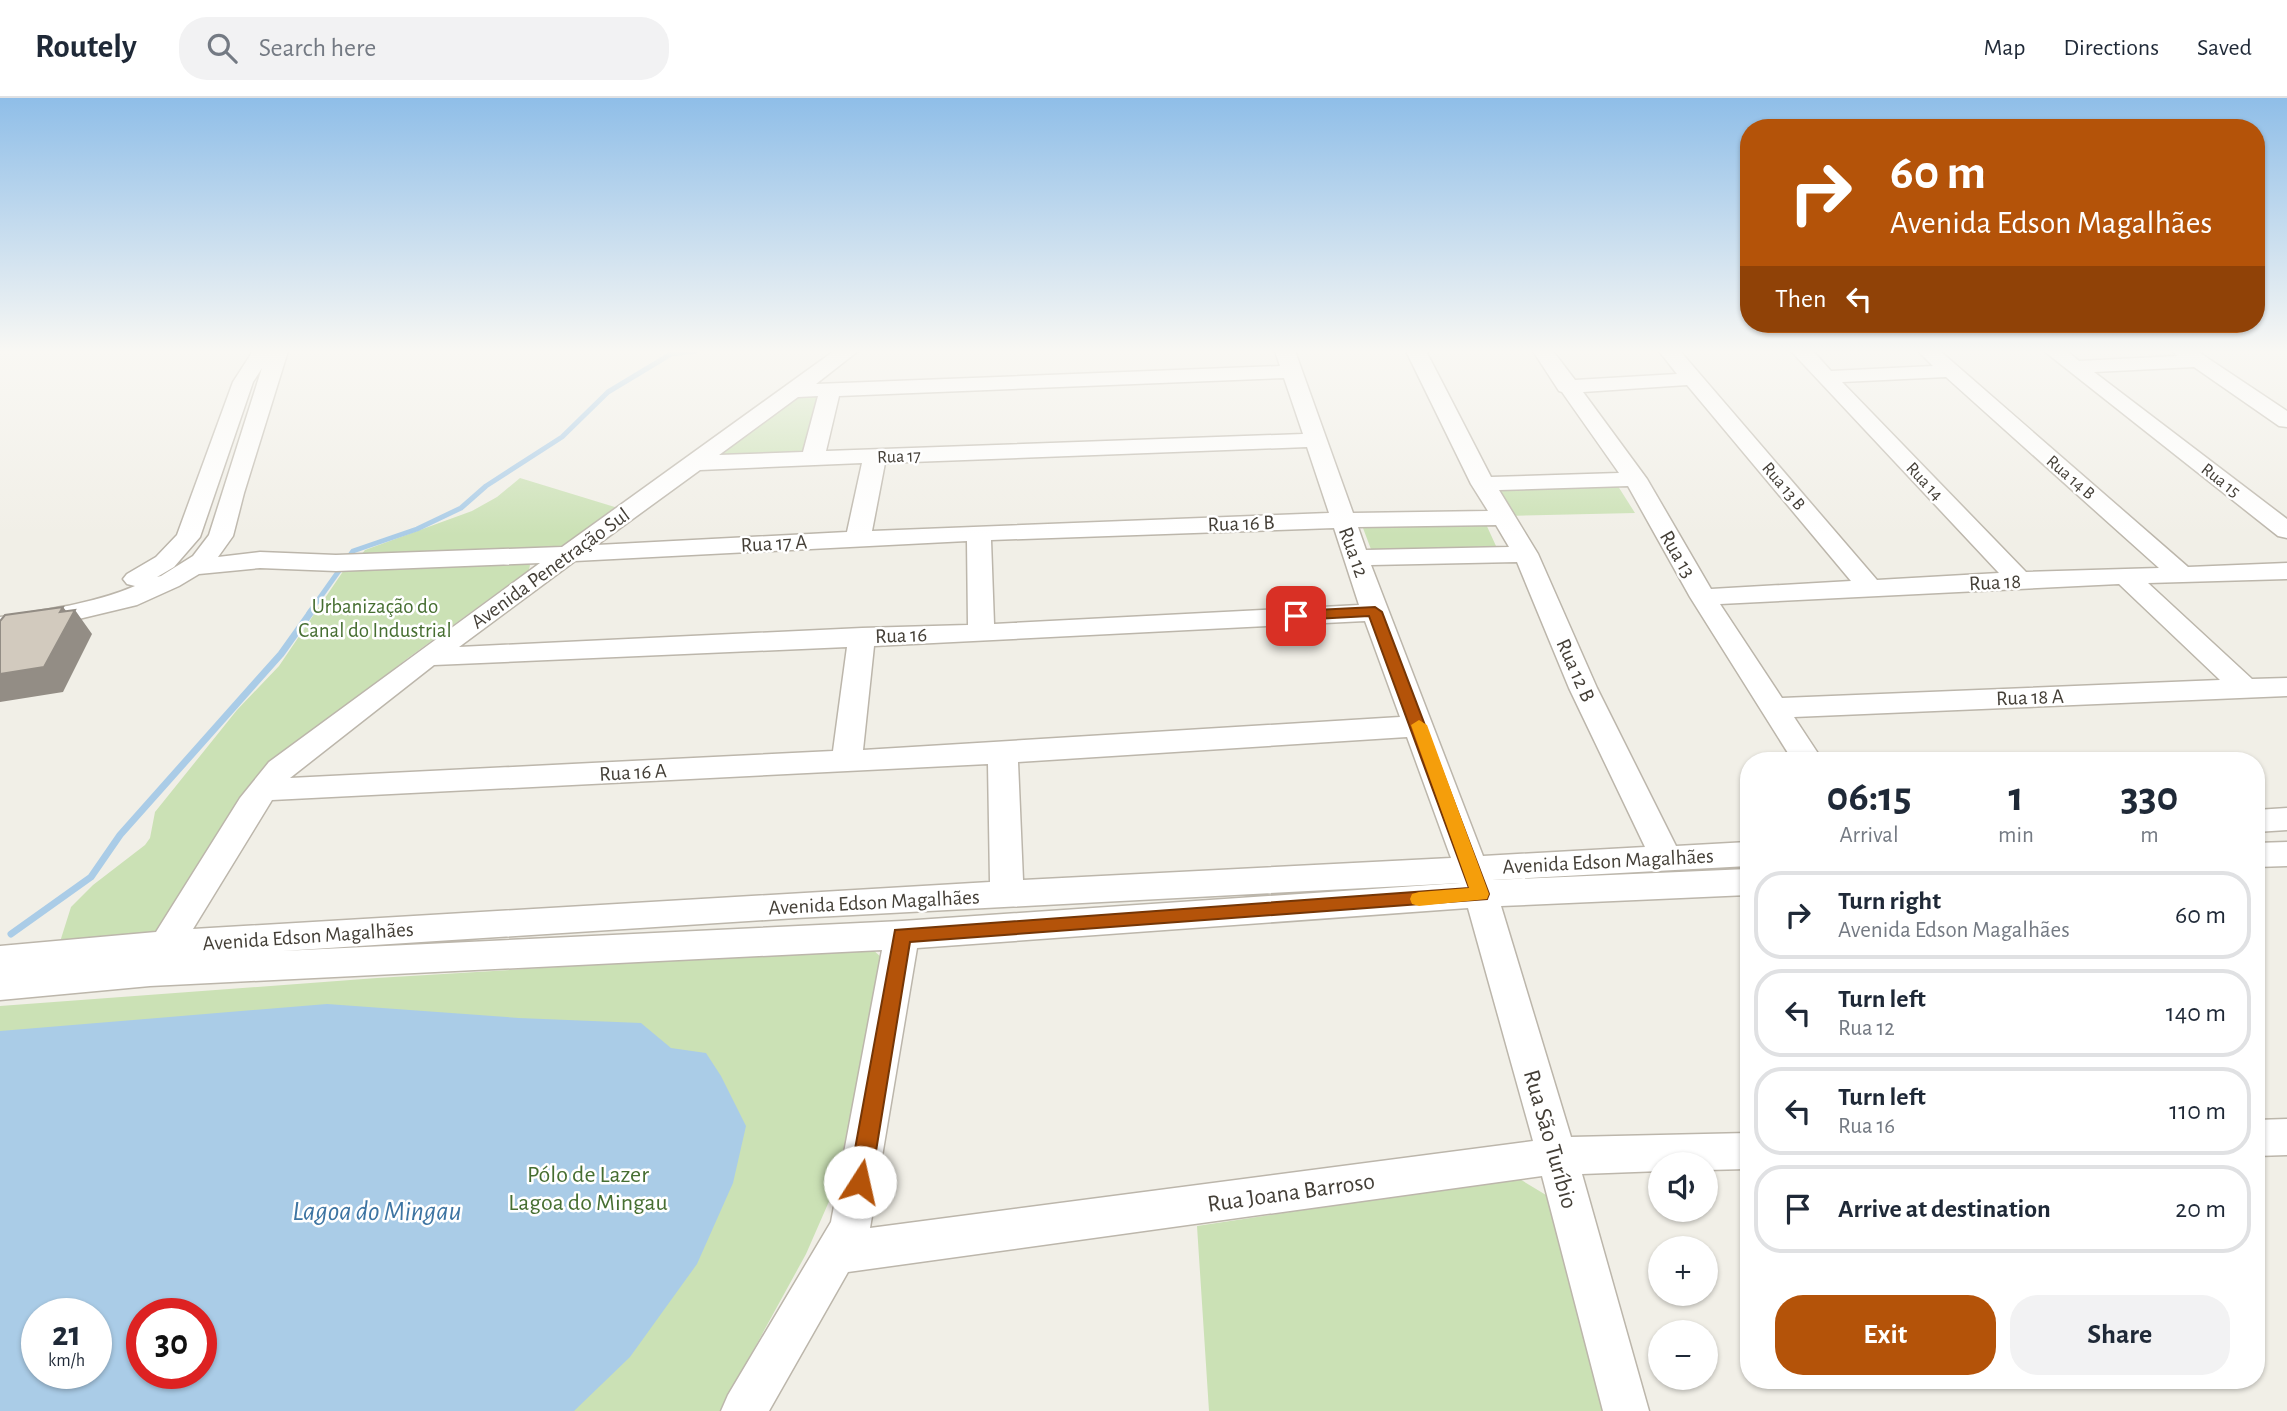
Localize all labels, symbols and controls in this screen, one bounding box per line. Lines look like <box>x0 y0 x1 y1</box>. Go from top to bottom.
search box <box>179 17 669 80</box>
icon: search <box>203 29 241 67</box>
text: Routely <box>35 31 137 64</box>
text: Search here <box>259 35 376 61</box>
text: Map <box>1983 36 2025 60</box>
text: Directions <box>2063 36 2159 60</box>
text: Saved <box>2197 36 2252 60</box>
icon: right <box>1775 147 1866 238</box>
text: 60 m <box>1890 149 1986 198</box>
text: Avenida Edson Magalhães <box>1890 207 2212 239</box>
icon: left <box>1840 280 1878 318</box>
text: Then <box>1775 286 1826 312</box>
street label: Rua 17 <box>877 447 921 467</box>
street label: Rua 14 B <box>2043 452 2098 503</box>
street label: Rua 13 B <box>1758 459 1808 514</box>
street label: Rua 14 <box>1902 459 1946 505</box>
street label: Rua 15 <box>2198 460 2243 501</box>
street label: Avenida Penetração Sul <box>467 504 633 633</box>
street label: Rua 16 B <box>1207 512 1275 535</box>
street label: Rua 12 <box>1335 524 1372 580</box>
street label: Rua 13 <box>1656 527 1699 582</box>
street label: Rua 17 A <box>740 531 808 556</box>
street label: Rua 18 <box>1968 571 2022 594</box>
pin <box>1266 586 1326 646</box>
park label: Urbanização do Canal do Industrial <box>298 596 452 641</box>
icon: arrive <box>1277 597 1315 635</box>
street label: Rua 16 <box>875 624 927 647</box>
street label: Rua 12 B <box>1552 635 1599 705</box>
street label: Rua 18 A <box>1996 686 2064 709</box>
street label: Rua 16 A <box>599 760 667 785</box>
text: 06:15 <box>1827 776 1912 818</box>
text: 1 <box>2008 776 2024 818</box>
text: 330 <box>2120 776 2179 818</box>
text: Arrival <box>1839 824 1899 847</box>
text: min <box>1998 824 2034 847</box>
text: m <box>2140 824 2159 847</box>
street label: Avenida Edson Magalhães <box>1502 845 1714 878</box>
street label: Avenida Edson Magalhães <box>768 886 980 919</box>
text: Turn right <box>1838 888 1941 914</box>
icon: right <box>1779 896 1817 934</box>
text: 60 m <box>2175 902 2226 928</box>
street label: Avenida Edson Magalhães <box>202 919 414 954</box>
text: Avenida Edson Magalhães <box>1838 919 2070 942</box>
text: Turn left <box>1838 986 1926 1012</box>
icon: left <box>1779 994 1817 1032</box>
text: 140 m <box>2166 1000 2226 1026</box>
text: Rua 12 <box>1838 1017 1895 1040</box>
street label: Rua São Turíbio <box>1519 1067 1581 1211</box>
text: Turn left <box>1838 1084 1926 1110</box>
icon: left <box>1779 1092 1817 1130</box>
text: 110 m <box>2169 1098 2226 1124</box>
text: Rua 16 <box>1838 1115 1895 1138</box>
position arrow <box>823 1145 897 1219</box>
map controls <box>1648 1152 1718 1390</box>
button: sound <box>1648 1152 1718 1222</box>
park label: Pólo de Lazer Lagoa do Mingau <box>508 1163 668 1215</box>
street label: Rua Joana Barroso <box>1206 1169 1376 1217</box>
icon: arrive <box>1779 1190 1817 1228</box>
text: Arrive at destination <box>1838 1196 2051 1222</box>
text: 20 m <box>2175 1196 2226 1222</box>
water label: Lagoa do Mingau <box>292 1198 462 1226</box>
button: + <box>1648 1236 1718 1306</box>
button: Exit <box>1775 1295 1996 1375</box>
button: Share <box>2010 1295 2230 1375</box>
speed limit sign: 30 <box>126 1298 217 1389</box>
text: 21 <box>52 1317 81 1352</box>
button: − <box>1648 1320 1718 1390</box>
text: km/h <box>48 1352 85 1370</box>

